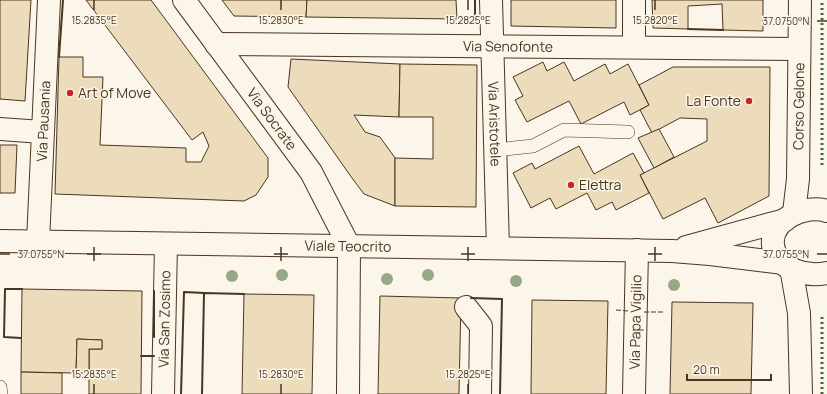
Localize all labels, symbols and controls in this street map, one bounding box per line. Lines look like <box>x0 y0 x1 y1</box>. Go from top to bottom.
text: 15.2835°E <box>71 13 117 27</box>
text: 15.2830°E <box>258 13 304 27</box>
text: 15.2825°E <box>445 13 491 27</box>
text: 15.2820°E <box>632 13 678 27</box>
text: 37.0750°N <box>763 14 810 28</box>
street label: Via Senofonte <box>463 36 553 56</box>
street label: Corso Gelone <box>788 62 808 150</box>
street label: Via Pausania <box>32 80 54 162</box>
street label: Via Aristotele <box>484 81 506 167</box>
place label: Art of Move <box>78 83 151 102</box>
street label: Via Socrate <box>243 84 302 154</box>
marker: Art of Move <box>65 88 75 98</box>
place label: La Fonte <box>686 91 741 110</box>
marker: La Fonte <box>744 96 754 106</box>
place label: Elettra <box>579 175 621 194</box>
marker: Elettra <box>566 180 576 190</box>
street label: Viale Teocrito <box>304 236 392 256</box>
text: 37.0755°N <box>18 247 64 261</box>
text: 37.0755°N <box>763 247 809 261</box>
street label: Via San Zosimo <box>154 270 174 368</box>
street label: Via Papa Vigilio <box>625 274 645 370</box>
scale bar <box>687 356 771 382</box>
text: 20 m <box>693 361 720 378</box>
text: 15.2835°E <box>71 367 117 381</box>
text: 15.2830°E <box>258 367 304 381</box>
text: 15.2825°E <box>445 367 491 381</box>

